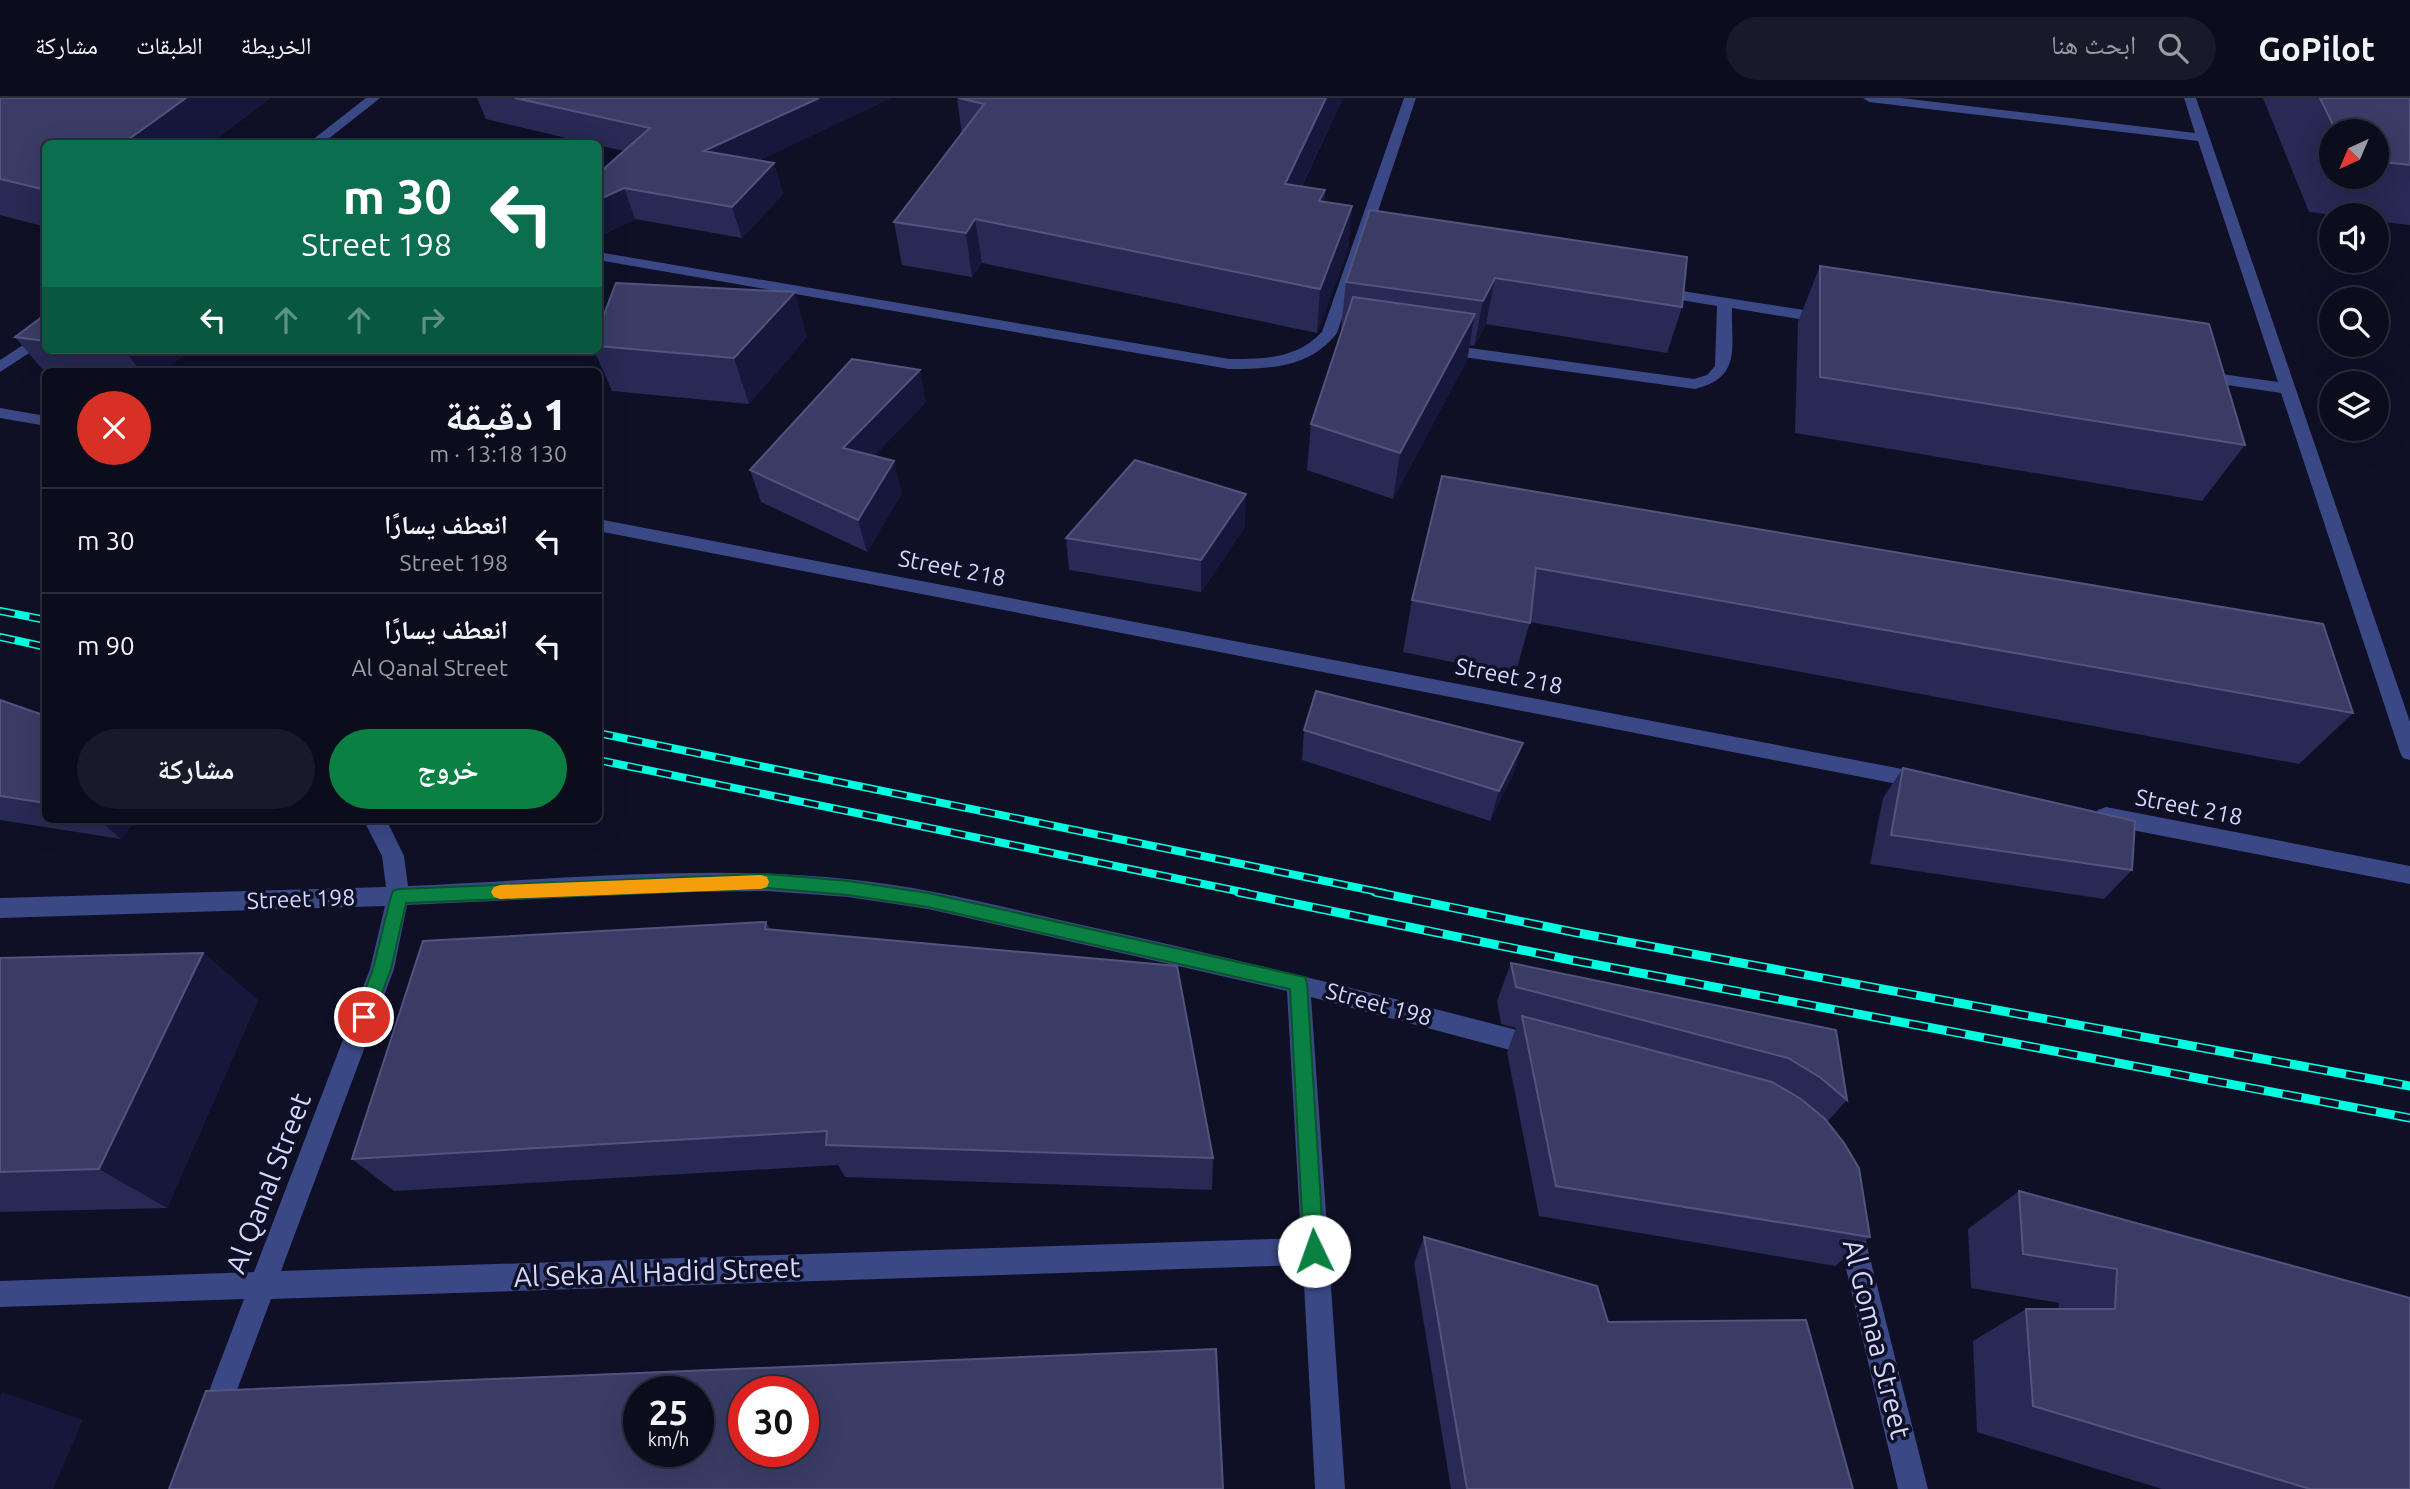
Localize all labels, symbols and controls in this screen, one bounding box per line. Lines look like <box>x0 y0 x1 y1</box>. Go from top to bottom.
search box <box>1726 17 2216 80</box>
icon: search <box>2154 29 2192 67</box>
text: ابحث هنا <box>2051 30 2136 59</box>
text: GoPilot <box>2258 30 2375 67</box>
text: مشاركة <box>35 32 98 59</box>
text: الطبقات <box>136 32 203 59</box>
text: الخريطة <box>241 32 311 59</box>
north arrow <box>2319 119 2389 189</box>
map controls <box>2319 119 2389 441</box>
text: 30 m <box>343 168 452 223</box>
icon: left <box>476 168 567 259</box>
button: sound <box>2319 203 2389 273</box>
text: Street 198 <box>301 226 452 262</box>
button: search <box>2319 287 2389 357</box>
icon: left <box>194 301 232 339</box>
icon: ahead <box>267 301 305 339</box>
icon: ahead <box>340 301 378 339</box>
icon: right <box>413 301 451 339</box>
button: layers <box>2319 371 2389 441</box>
button: close <box>77 391 151 465</box>
text: 1 دقيقة <box>445 391 567 438</box>
text: 130 m · 13:18 <box>429 441 567 466</box>
text: انعطف يسارًا <box>384 510 508 539</box>
icon: left <box>529 522 567 560</box>
text: 30 m <box>77 526 135 555</box>
street label: Street 218 <box>897 545 1008 590</box>
text: Street 198 <box>400 550 508 575</box>
text: انعطف يسارًا <box>384 615 508 644</box>
icon: left <box>529 627 567 665</box>
text: 90 m <box>77 631 135 660</box>
street label: Street 218 <box>1454 653 1565 698</box>
text: Al Qanal Street <box>352 655 508 680</box>
button: مشاركة <box>77 729 315 809</box>
button: خروج <box>329 729 567 809</box>
street label: Street 218 <box>2134 784 2245 829</box>
street label: Street 198 <box>246 884 356 913</box>
street label: Street 198 <box>1324 977 1435 1030</box>
pin <box>334 987 394 1047</box>
icon: arrive <box>345 998 383 1036</box>
street label: Al Qanal Street <box>219 1088 316 1277</box>
position arrow <box>1277 1214 1351 1288</box>
street label: Al Gomaa Street <box>1838 1236 1917 1442</box>
street label: Al Seka Al Hadid Street <box>513 1251 801 1292</box>
speed limit sign: 30 <box>728 1376 819 1467</box>
text: 25 <box>649 1392 688 1432</box>
text: km/h <box>648 1429 689 1449</box>

